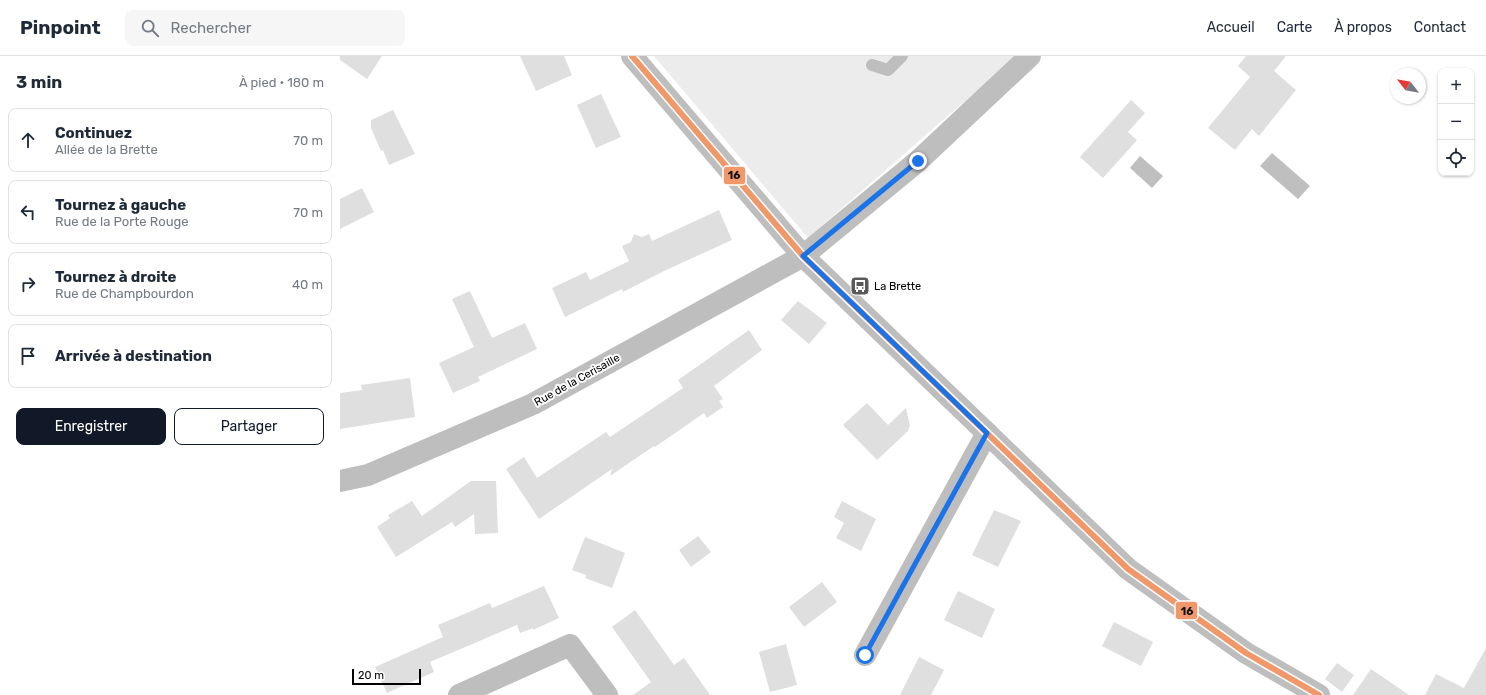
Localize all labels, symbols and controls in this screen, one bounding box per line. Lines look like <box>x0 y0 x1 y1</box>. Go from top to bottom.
search box <box>125 10 405 46</box>
text: Pinpoint <box>20 16 101 39</box>
icon: search <box>139 17 161 39</box>
text: Rechercher <box>171 19 252 37</box>
text: Accueil <box>1207 19 1255 36</box>
text: Carte <box>1277 19 1312 36</box>
text: À propos <box>1334 19 1392 36</box>
text: Contact <box>1414 19 1466 36</box>
north arrow <box>1390 68 1426 104</box>
map controls <box>1438 68 1474 176</box>
button: + <box>1438 68 1474 104</box>
text: 3 min <box>16 72 62 92</box>
text: À pied · 180 m <box>239 75 324 90</box>
button: − <box>1438 104 1474 140</box>
text: Continuez <box>55 124 132 142</box>
icon: ahead <box>17 129 39 151</box>
text: 70 m <box>293 133 323 148</box>
button: locate <box>1438 140 1474 176</box>
text: Allée de la Brette <box>55 142 158 157</box>
route end <box>909 152 927 170</box>
line badge: 16 <box>723 166 746 185</box>
text: 16 <box>728 169 740 182</box>
text: Tournez à gauche <box>55 196 186 214</box>
icon: left <box>17 201 39 223</box>
text: 70 m <box>293 205 323 220</box>
text: Rue de la Porte Rouge <box>55 214 189 229</box>
text: Tournez à droite <box>55 268 176 286</box>
icon: right <box>17 273 39 295</box>
bus stop icon: La Brette <box>849 275 871 297</box>
text: 40 m <box>292 277 323 292</box>
place label: La Brette <box>874 280 921 293</box>
text: Rue de Champbourdon <box>55 286 194 301</box>
icon: arrive <box>17 345 39 367</box>
text: Arrivée à destination <box>55 347 212 365</box>
street label: Rue de la Cerisaille <box>532 351 622 409</box>
button: Enregistrer <box>16 408 166 445</box>
button: Partager <box>174 408 324 445</box>
line badge: 16 <box>1175 601 1198 620</box>
text: 16 <box>1181 605 1193 618</box>
route start <box>856 646 874 664</box>
scale bar <box>352 667 421 686</box>
text: 20 m <box>358 669 384 682</box>

